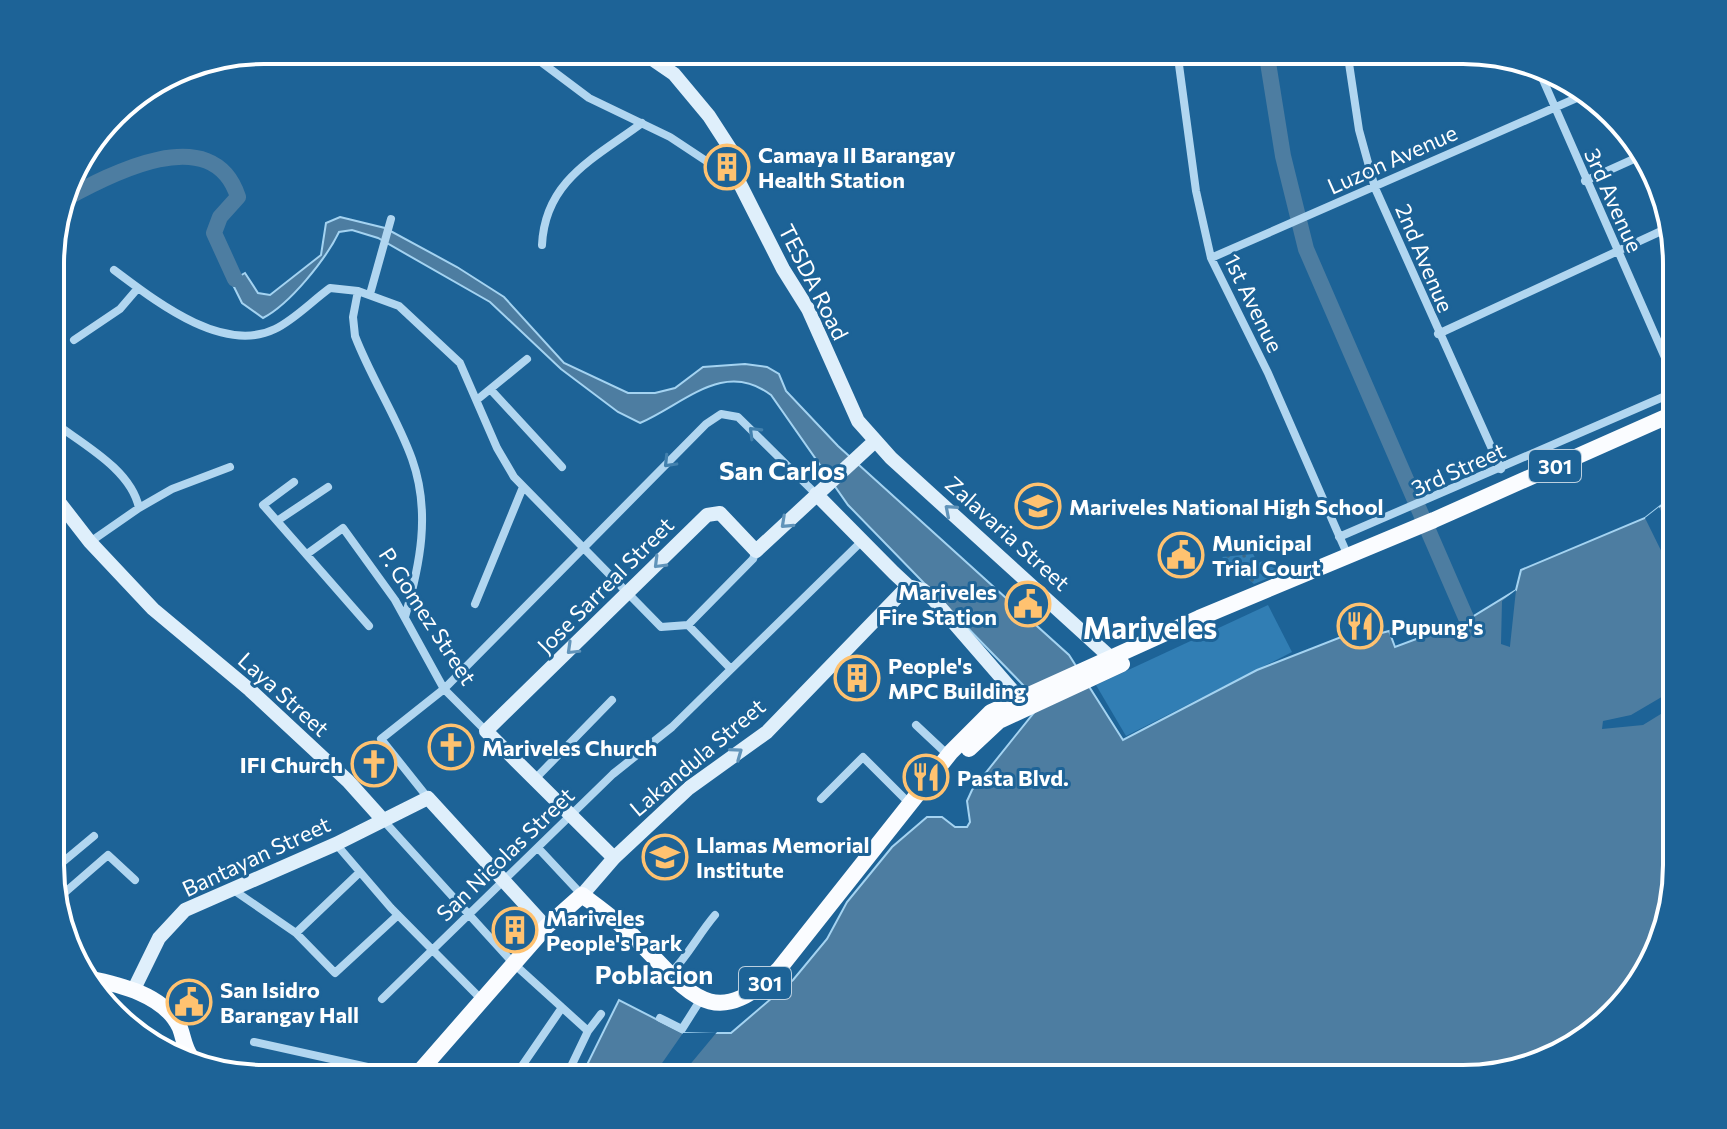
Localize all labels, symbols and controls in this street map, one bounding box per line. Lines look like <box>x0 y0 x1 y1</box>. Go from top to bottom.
street label: Luzon Avenue <box>1323 118 1461 200</box>
place label: Camaya II Barangay Health Station <box>758 141 956 193</box>
building icon: Camaya II Barangay Health Station <box>703 143 751 191</box>
street label: 3rd Avenue <box>1579 144 1649 256</box>
street label: 2nd Avenue <box>1390 200 1460 316</box>
street label: TESDA Road <box>773 220 855 344</box>
street label: 1st Avenue <box>1219 249 1289 357</box>
one-way arrow <box>749 427 763 441</box>
street label: 3rd Street <box>1407 436 1509 502</box>
road number: 301 <box>1529 450 1581 482</box>
one-way arrow <box>664 453 678 467</box>
district label: San Carlos <box>719 454 845 485</box>
street label: Zalavaria Street <box>940 470 1076 596</box>
school or university icon: Mariveles National High School <box>1014 482 1062 530</box>
place label: Mariveles National High School <box>1069 493 1384 520</box>
one-way arrow <box>944 505 959 520</box>
street label: Jose Sarreal Street <box>531 511 679 659</box>
one-way arrow <box>781 513 795 528</box>
place label: Municipal Trial Court <box>1212 529 1321 581</box>
public building icon: Municipal Trial Court <box>1157 531 1205 579</box>
street label: P. Gomez Street <box>374 542 482 690</box>
one-way arrow <box>654 553 668 568</box>
place label: Mariveles Fire Station <box>878 578 997 630</box>
public building icon: Mariveles Fire Station <box>1004 580 1052 628</box>
restaurant icon: Pupung's <box>1336 602 1384 650</box>
district label: Mariveles <box>1083 608 1217 645</box>
place label: Pupung's <box>1391 613 1483 640</box>
one-way arrow <box>567 640 581 654</box>
street label: Laya Street <box>233 646 335 742</box>
place label: People's MPC Building <box>888 652 1026 704</box>
building icon: People's MPC Building <box>833 654 881 702</box>
street label: Lakandula Street <box>624 692 770 822</box>
church icon: Mariveles Church <box>427 723 475 771</box>
place label: Mariveles Church <box>482 734 657 761</box>
church icon: IFI Church <box>350 740 398 788</box>
one-way arrow <box>728 749 743 763</box>
place label: IFI Church <box>240 751 343 778</box>
restaurant icon: Pasta Blvd. <box>902 753 950 801</box>
place label: Pasta Blvd. <box>957 764 1069 791</box>
street label: San Nicolas Street <box>431 781 579 927</box>
street label: Bantayan Street <box>178 810 334 902</box>
place label: Llamas Memorial Institute <box>696 831 869 883</box>
school or university icon: Llamas Memorial Institute <box>641 833 689 881</box>
place label: Mariveles People's Park <box>546 904 683 956</box>
building icon: Mariveles People's Park <box>491 906 539 954</box>
district label: Poblacion <box>595 958 713 989</box>
road number: 301 <box>739 967 791 999</box>
place label: San Isidro Barangay Hall <box>220 976 359 1028</box>
public building icon: San Isidro Barangay Hall <box>165 978 213 1026</box>

